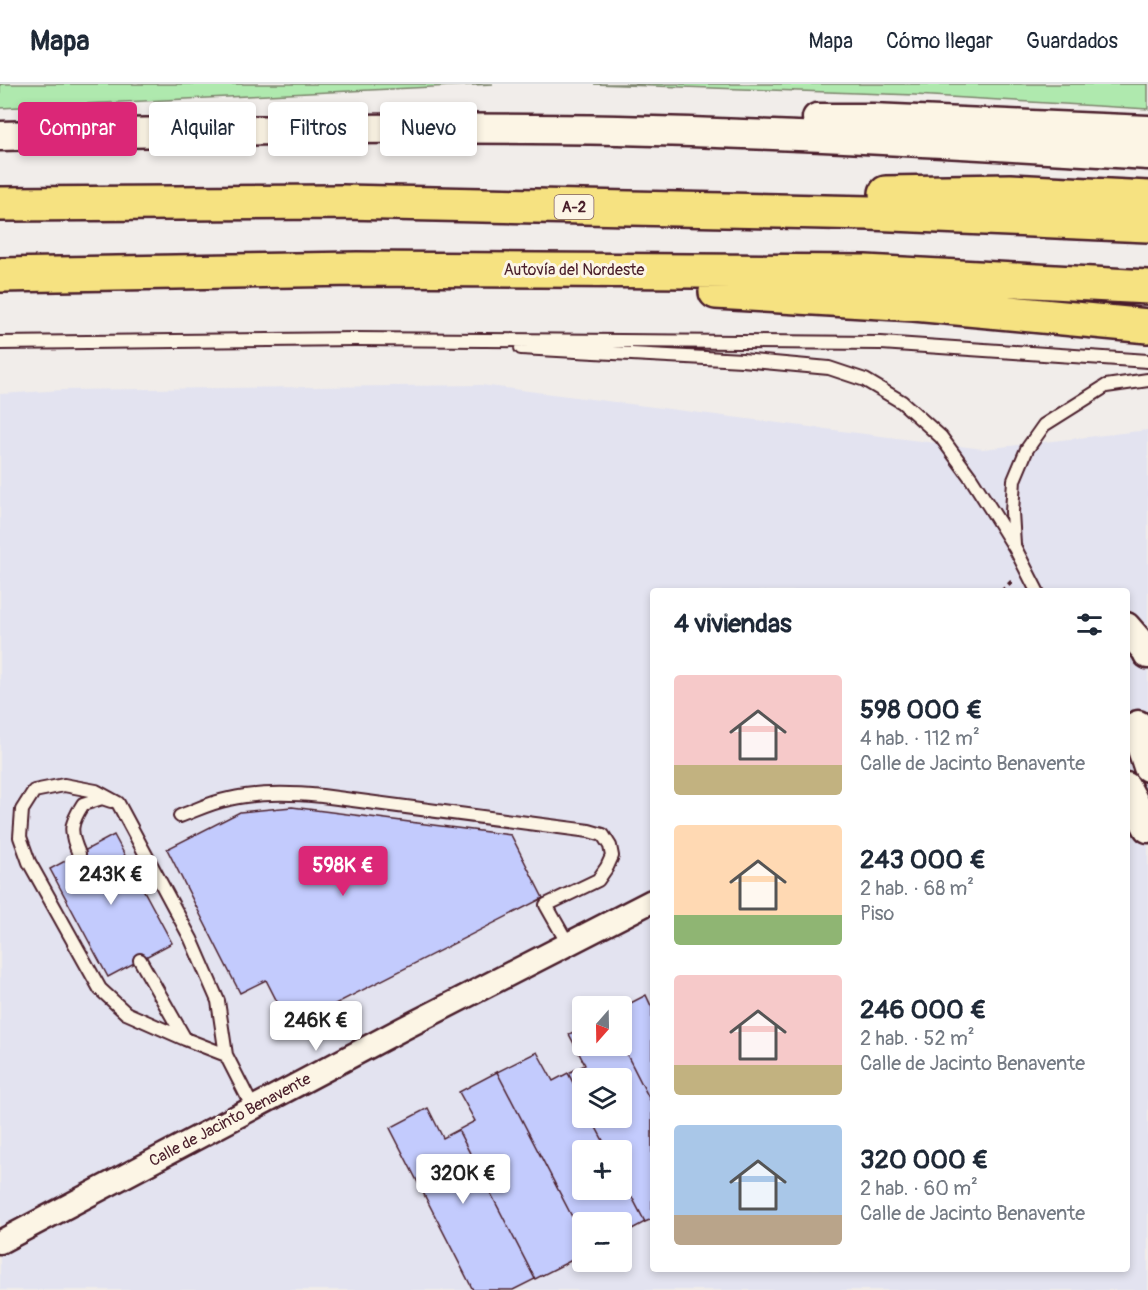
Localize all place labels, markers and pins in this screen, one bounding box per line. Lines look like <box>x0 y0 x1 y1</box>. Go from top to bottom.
pin: 598K € <box>294 846 392 897</box>
pin: 243K € <box>62 855 160 906</box>
pin: 246K € <box>267 1001 365 1052</box>
pin: 320K € <box>414 1154 512 1205</box>

